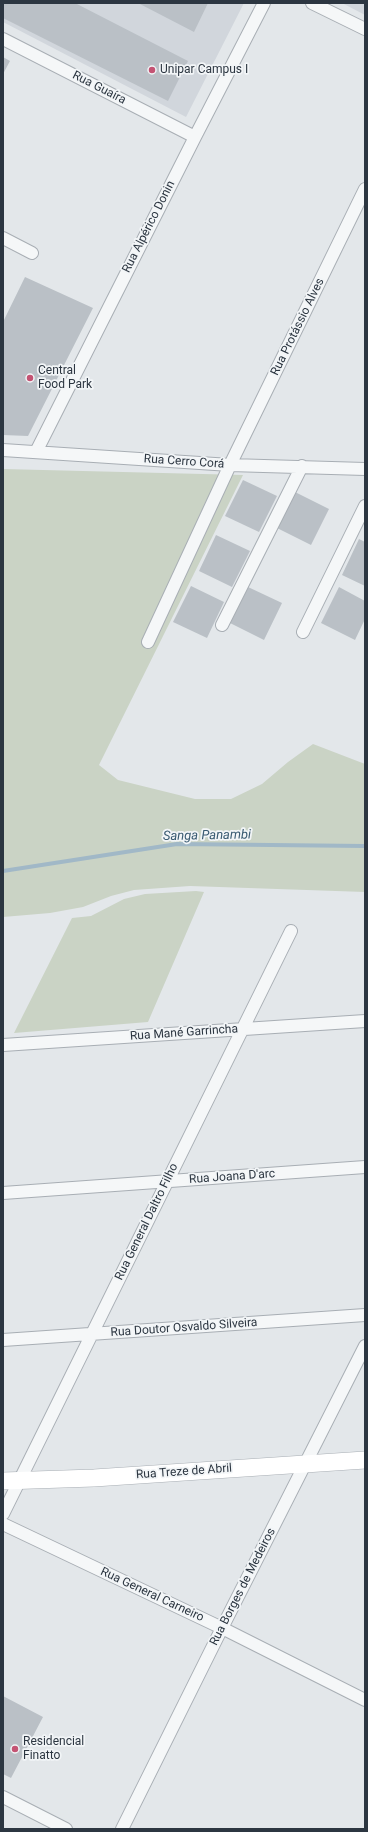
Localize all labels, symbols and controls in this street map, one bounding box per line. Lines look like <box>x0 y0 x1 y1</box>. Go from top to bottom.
place label: Unipar Campus I <box>160 63 248 77</box>
marker: Unipar Campus I <box>147 65 157 75</box>
street label: Rua Guaíra <box>70 68 128 108</box>
street label: Rua Alpérico Donin <box>120 179 178 275</box>
street label: Rua Protássio Alves <box>268 276 328 378</box>
place label: Central Food Park <box>38 364 92 392</box>
marker: Central Food Park <box>25 373 35 383</box>
street label: Rua Cerro Corá <box>143 452 225 472</box>
water label: Sanga Panambi <box>163 827 251 845</box>
street label: Rua Mané Garrincha <box>129 1022 239 1044</box>
street label: Rua General Daltro Filho <box>112 1161 182 1283</box>
street label: Rua Joana D'arc <box>189 1167 275 1187</box>
street label: Rua Doutor Osvaldo Silveira <box>110 1316 258 1340</box>
street label: Rua Treze de Abril <box>135 1461 233 1483</box>
street label: Rua Borges de Medeiros <box>207 1526 279 1648</box>
street label: Rua General Carneiro <box>98 1565 206 1625</box>
place label: Residencial Finatto <box>23 1735 84 1763</box>
marker: Residencial Finatto <box>10 1744 20 1754</box>

